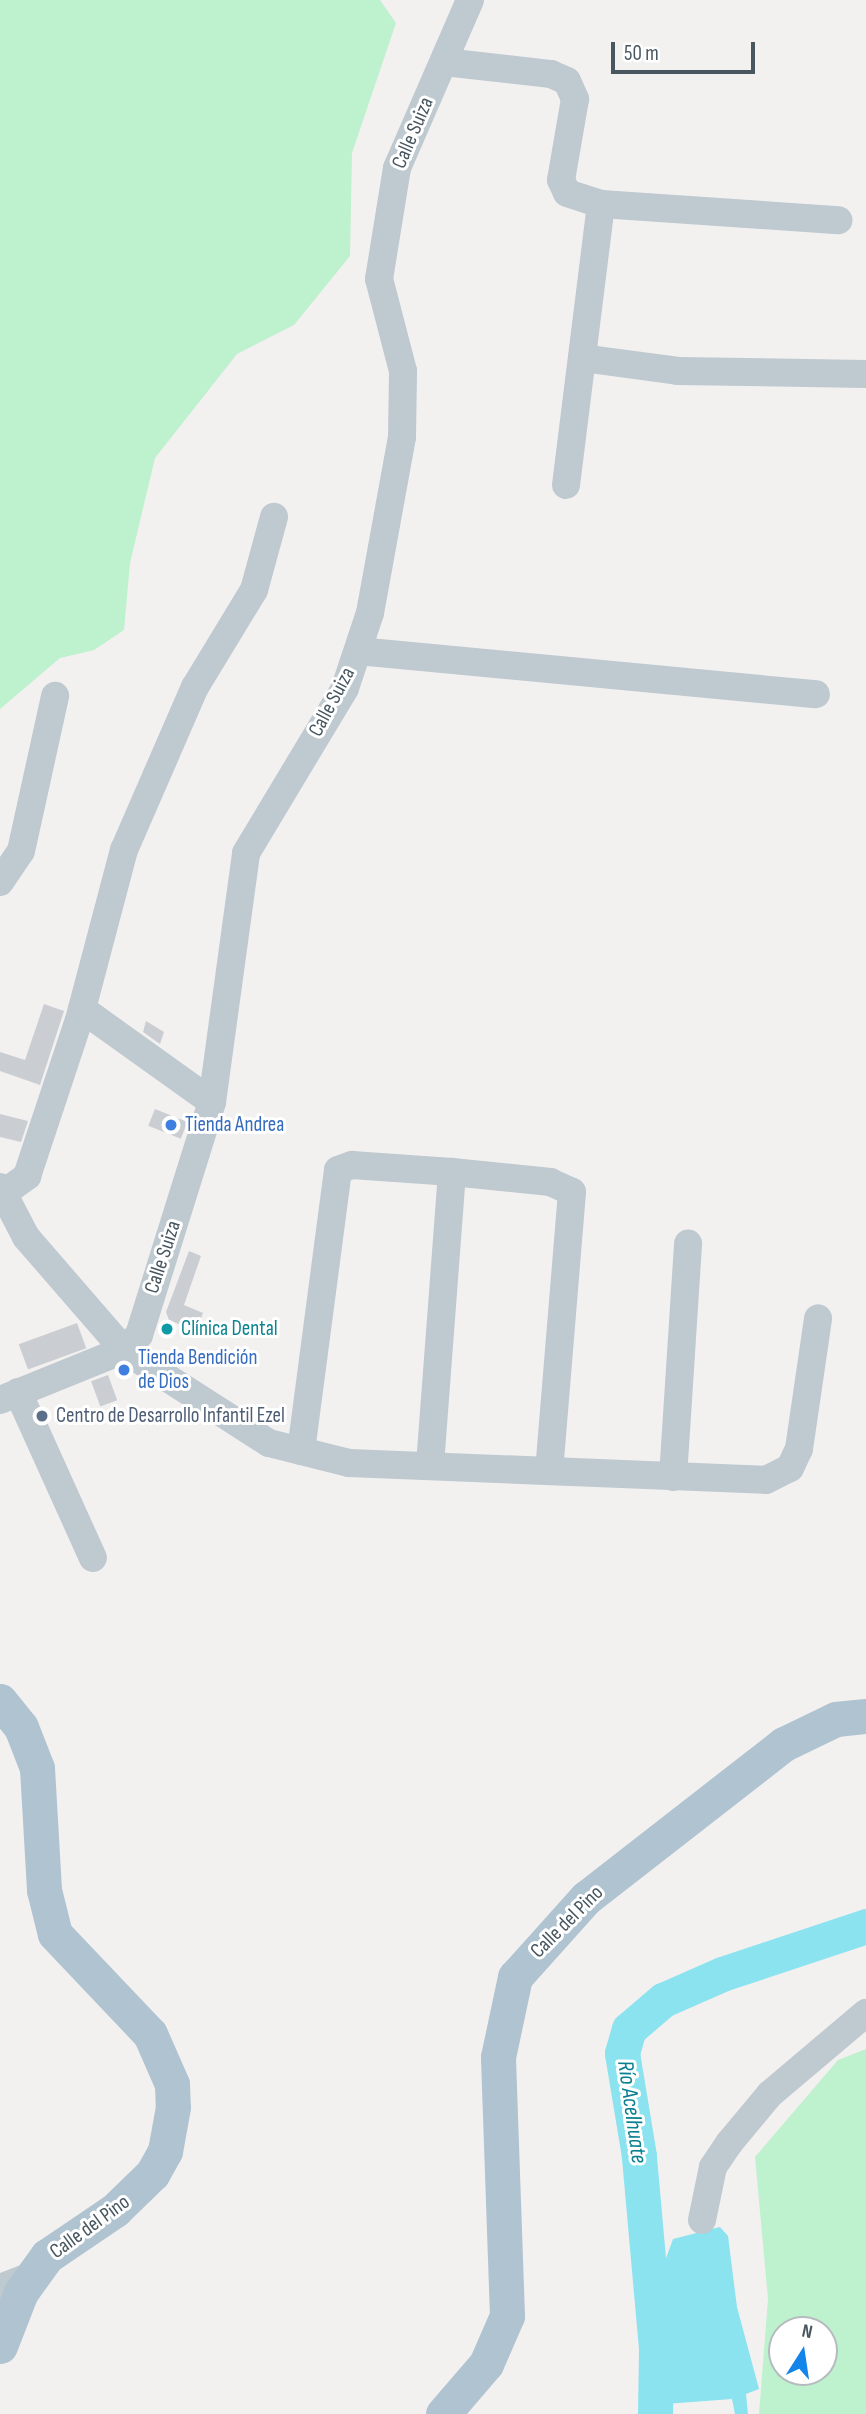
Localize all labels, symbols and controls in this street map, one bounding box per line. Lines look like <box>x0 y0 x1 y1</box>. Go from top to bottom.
scale bar <box>614 28 758 72</box>
text: 50 m <box>624 41 659 66</box>
street label: Calle Suiza <box>387 94 439 172</box>
street label: Calle Suiza <box>303 663 361 741</box>
place label: Tienda Andrea <box>185 1112 284 1138</box>
marker: Tienda Andrea <box>163 1117 179 1133</box>
street label: Calle Suiza <box>139 1218 187 1296</box>
place label: Clínica Dental <box>181 1316 278 1342</box>
marker: Clínica Dental <box>159 1321 175 1337</box>
place label: Tienda Bendición de Dios <box>138 1345 257 1395</box>
marker: Tienda Bendición de Dios <box>116 1362 132 1378</box>
place label: Centro de Desarrollo Infantil Ezel <box>56 1403 285 1429</box>
marker: Centro de Desarrollo Infantil Ezel <box>34 1408 50 1424</box>
street label: Calle del Pino <box>525 1880 609 1964</box>
water label: Río Acelhuate <box>611 2059 653 2165</box>
street label: Calle del Pino <box>45 2190 135 2264</box>
north arrow <box>768 2316 838 2386</box>
text: N <box>800 2320 814 2344</box>

